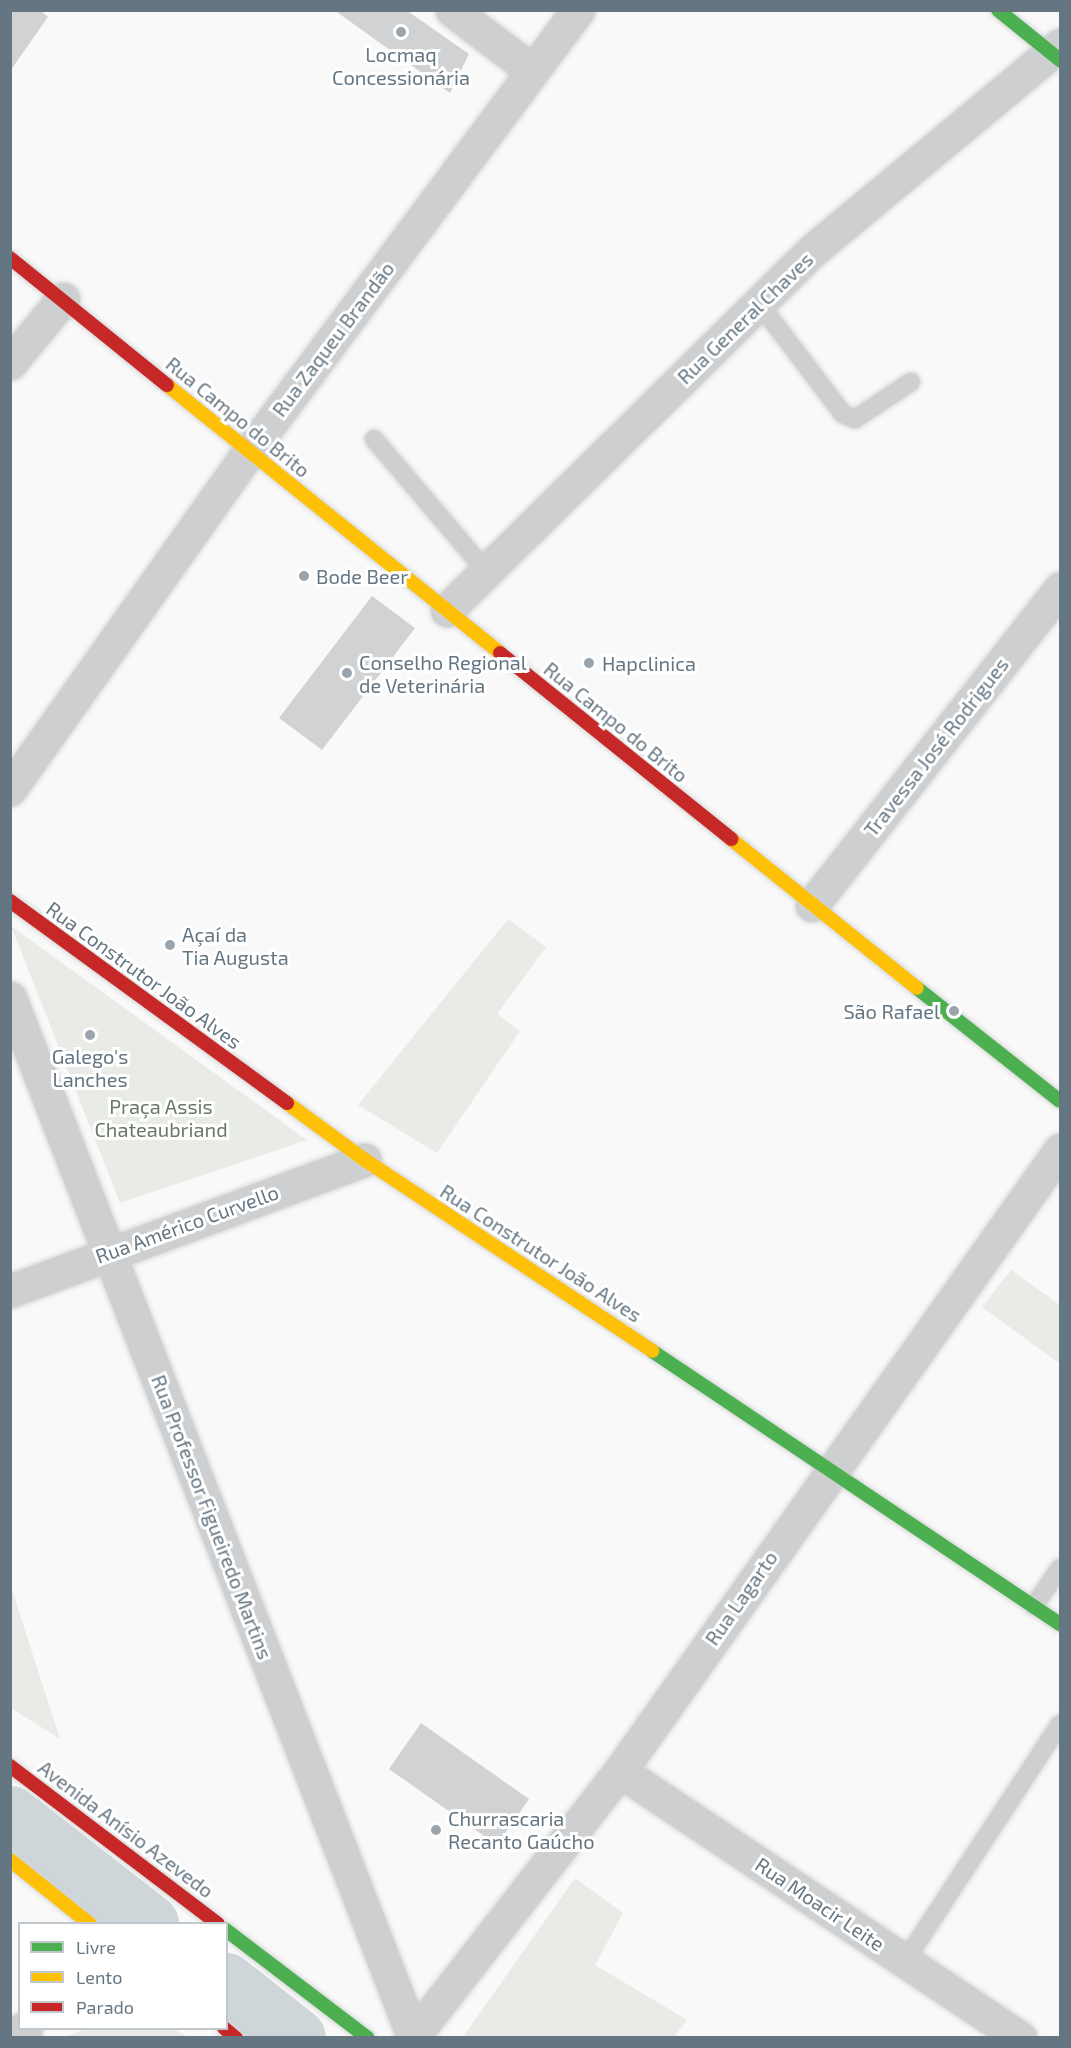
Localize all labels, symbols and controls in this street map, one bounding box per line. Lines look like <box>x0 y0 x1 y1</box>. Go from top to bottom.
marker: Locmaq Concessionária <box>394 25 408 39</box>
place label: Locmaq Concessionária <box>332 42 470 89</box>
street label: Rua General Chaves <box>672 247 818 389</box>
street label: Rua Zaqueu Brandão <box>267 257 399 421</box>
street label: Rua Campo do Brito <box>161 352 315 482</box>
place label: Bode Beer <box>316 564 408 588</box>
marker: Bode Beer <box>297 569 311 583</box>
place label: Conselho Regional de Veterinária <box>359 650 527 697</box>
place label: Hapclinica <box>602 651 696 675</box>
street label: Travessa José Rodrigues <box>859 653 1013 841</box>
marker: Hapclinica <box>580 654 598 672</box>
street label: Rua Campo do Brito <box>539 657 693 787</box>
marker: Conselho Regional de Veterinária <box>340 666 354 680</box>
street label: Rua Construtor João Alves <box>41 896 247 1054</box>
place label: Açaí da Tia Augusta <box>182 922 289 969</box>
marker: Açaí da Tia Augusta <box>163 938 177 952</box>
place label: São Rafael <box>843 999 940 1023</box>
marker: São Rafael <box>945 1002 963 1020</box>
marker: Galego's Lanches <box>83 1028 97 1042</box>
place label: Galego's Lanches <box>52 1044 128 1091</box>
park label: Praça Assis Chateaubriand <box>94 1094 228 1141</box>
street label: Rua Construtor João Alves <box>435 1179 647 1327</box>
street label: Rua Américo Curvello <box>92 1180 282 1268</box>
street label: Rua Professor Figueiredo Martins <box>146 1371 278 1663</box>
street label: Rua Lagarto <box>700 1546 782 1650</box>
street label: Avenida Anísio Azevedo <box>33 1755 219 1903</box>
place label: Churrascaria Recanto Gaúcho <box>448 1806 595 1853</box>
marker: Churrascaria Recanto Gaúcho <box>429 1823 443 1837</box>
street label: Rua Moacir Leite <box>751 1852 889 1956</box>
legend <box>18 1922 228 2030</box>
text: Livre <box>76 1936 116 1958</box>
text: Lento <box>76 1966 122 1988</box>
text: Parado <box>76 1996 134 2018</box>

